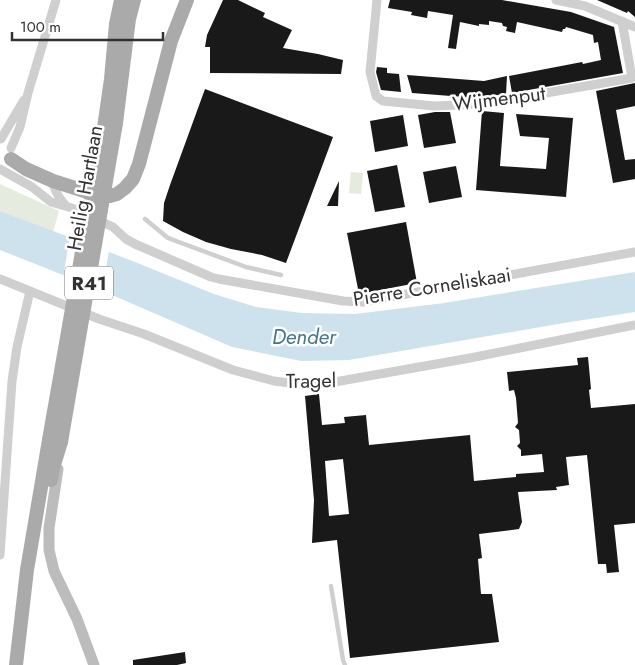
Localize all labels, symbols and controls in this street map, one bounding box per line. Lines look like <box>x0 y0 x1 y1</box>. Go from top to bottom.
scale bar <box>12 10 164 42</box>
text: 100 m <box>20 16 61 38</box>
street label: Wijmenput <box>451 79 547 119</box>
street label: Heilig Hartlaan <box>60 123 110 253</box>
street label: Pierre Corneliskaai <box>351 260 513 314</box>
road number: R41 <box>65 266 113 300</box>
water label: Dender <box>272 322 337 352</box>
street label: Tragel <box>286 366 336 396</box>

